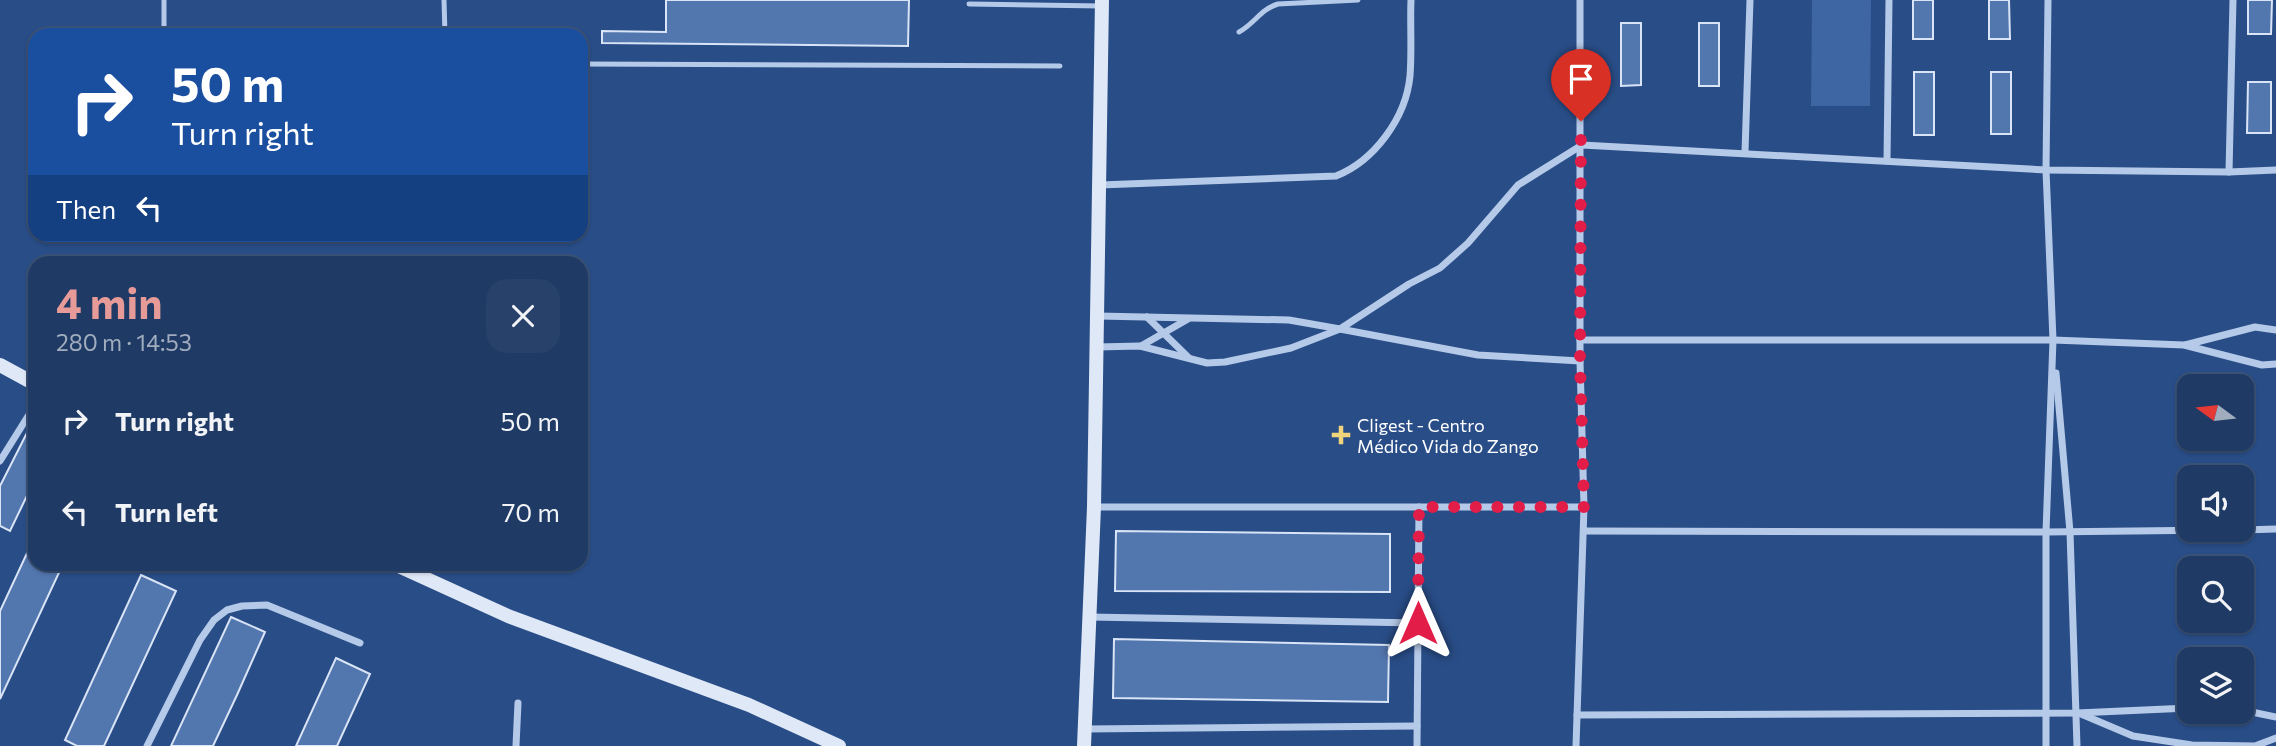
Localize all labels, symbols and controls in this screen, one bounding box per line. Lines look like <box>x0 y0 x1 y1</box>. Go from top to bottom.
pin <box>1551 49 1611 121</box>
text: 50 m <box>171 52 284 112</box>
icon: right <box>56 56 147 147</box>
icon: arrive <box>1562 60 1600 98</box>
text: Turn right <box>171 112 314 152</box>
icon: left <box>130 189 168 227</box>
text: Then <box>56 193 116 224</box>
text: 4 min <box>56 276 162 328</box>
button: close <box>486 279 560 353</box>
text: 280 m · 14:53 <box>56 328 192 356</box>
north arrow <box>2177 374 2254 452</box>
map controls <box>2177 374 2254 724</box>
icon: right <box>56 402 94 440</box>
text: Turn right <box>115 405 234 436</box>
text: 50 m <box>500 405 560 436</box>
place label: Cligest - Centro Médico Vida do Zango <box>1357 414 1539 457</box>
marker: Cligest - Centro Médico Vida do Zango <box>1331 425 1351 445</box>
button: sound <box>2177 465 2254 542</box>
icon: left <box>56 493 94 531</box>
text: Turn left <box>115 496 218 527</box>
text: 70 m <box>502 496 560 527</box>
button: search <box>2177 556 2254 633</box>
position arrow <box>1381 586 1455 660</box>
button: layers <box>2177 647 2254 724</box>

